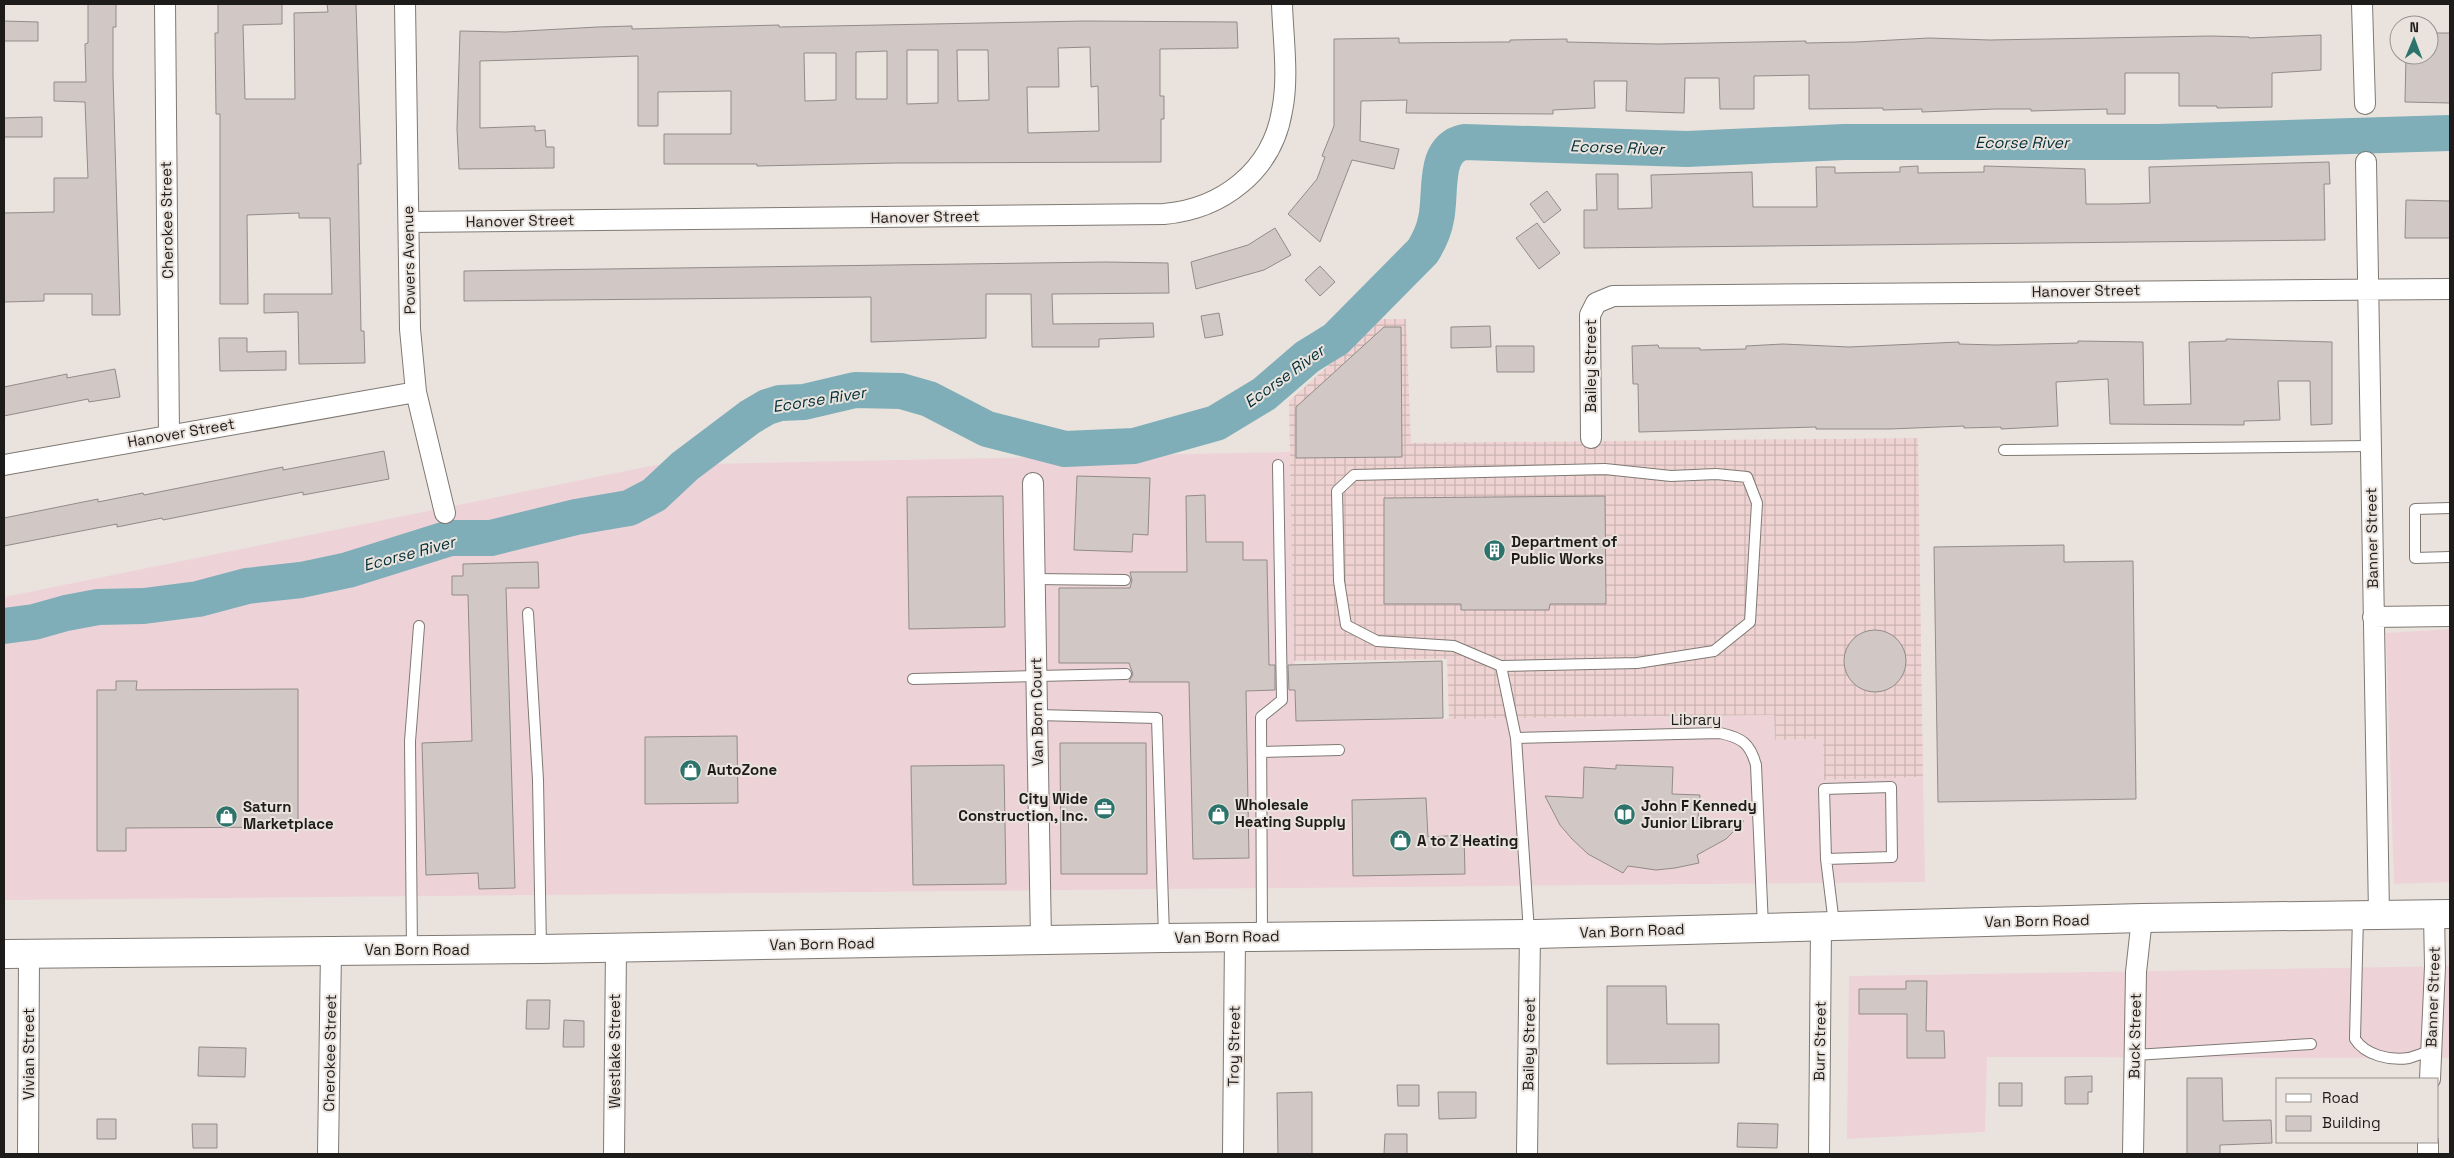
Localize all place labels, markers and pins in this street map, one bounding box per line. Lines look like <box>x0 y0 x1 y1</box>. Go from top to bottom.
place label: Department of Public Works <box>1511 532 1618 568</box>
building icon: Department of Public Works <box>1483 539 1507 563</box>
shop icon: AutoZone <box>679 758 703 782</box>
place label: AutoZone <box>707 760 777 779</box>
place label: City Wide Construction, Inc. <box>958 789 1088 825</box>
place label: Wholesale Heating Supply <box>1235 795 1346 831</box>
office icon: City Wide Construction, Inc. <box>1092 796 1116 820</box>
place label: John F Kennedy Junior Library <box>1641 796 1757 832</box>
place label: Saturn Marketplace <box>243 797 334 833</box>
shop icon: Wholesale Heating Supply <box>1207 802 1231 826</box>
library icon: John F Kennedy Junior Library <box>1613 803 1637 827</box>
shop icon: Saturn Marketplace <box>215 804 239 828</box>
shop icon: A to Z Heating <box>1389 829 1413 853</box>
place label: A to Z Heating <box>1417 831 1518 850</box>

